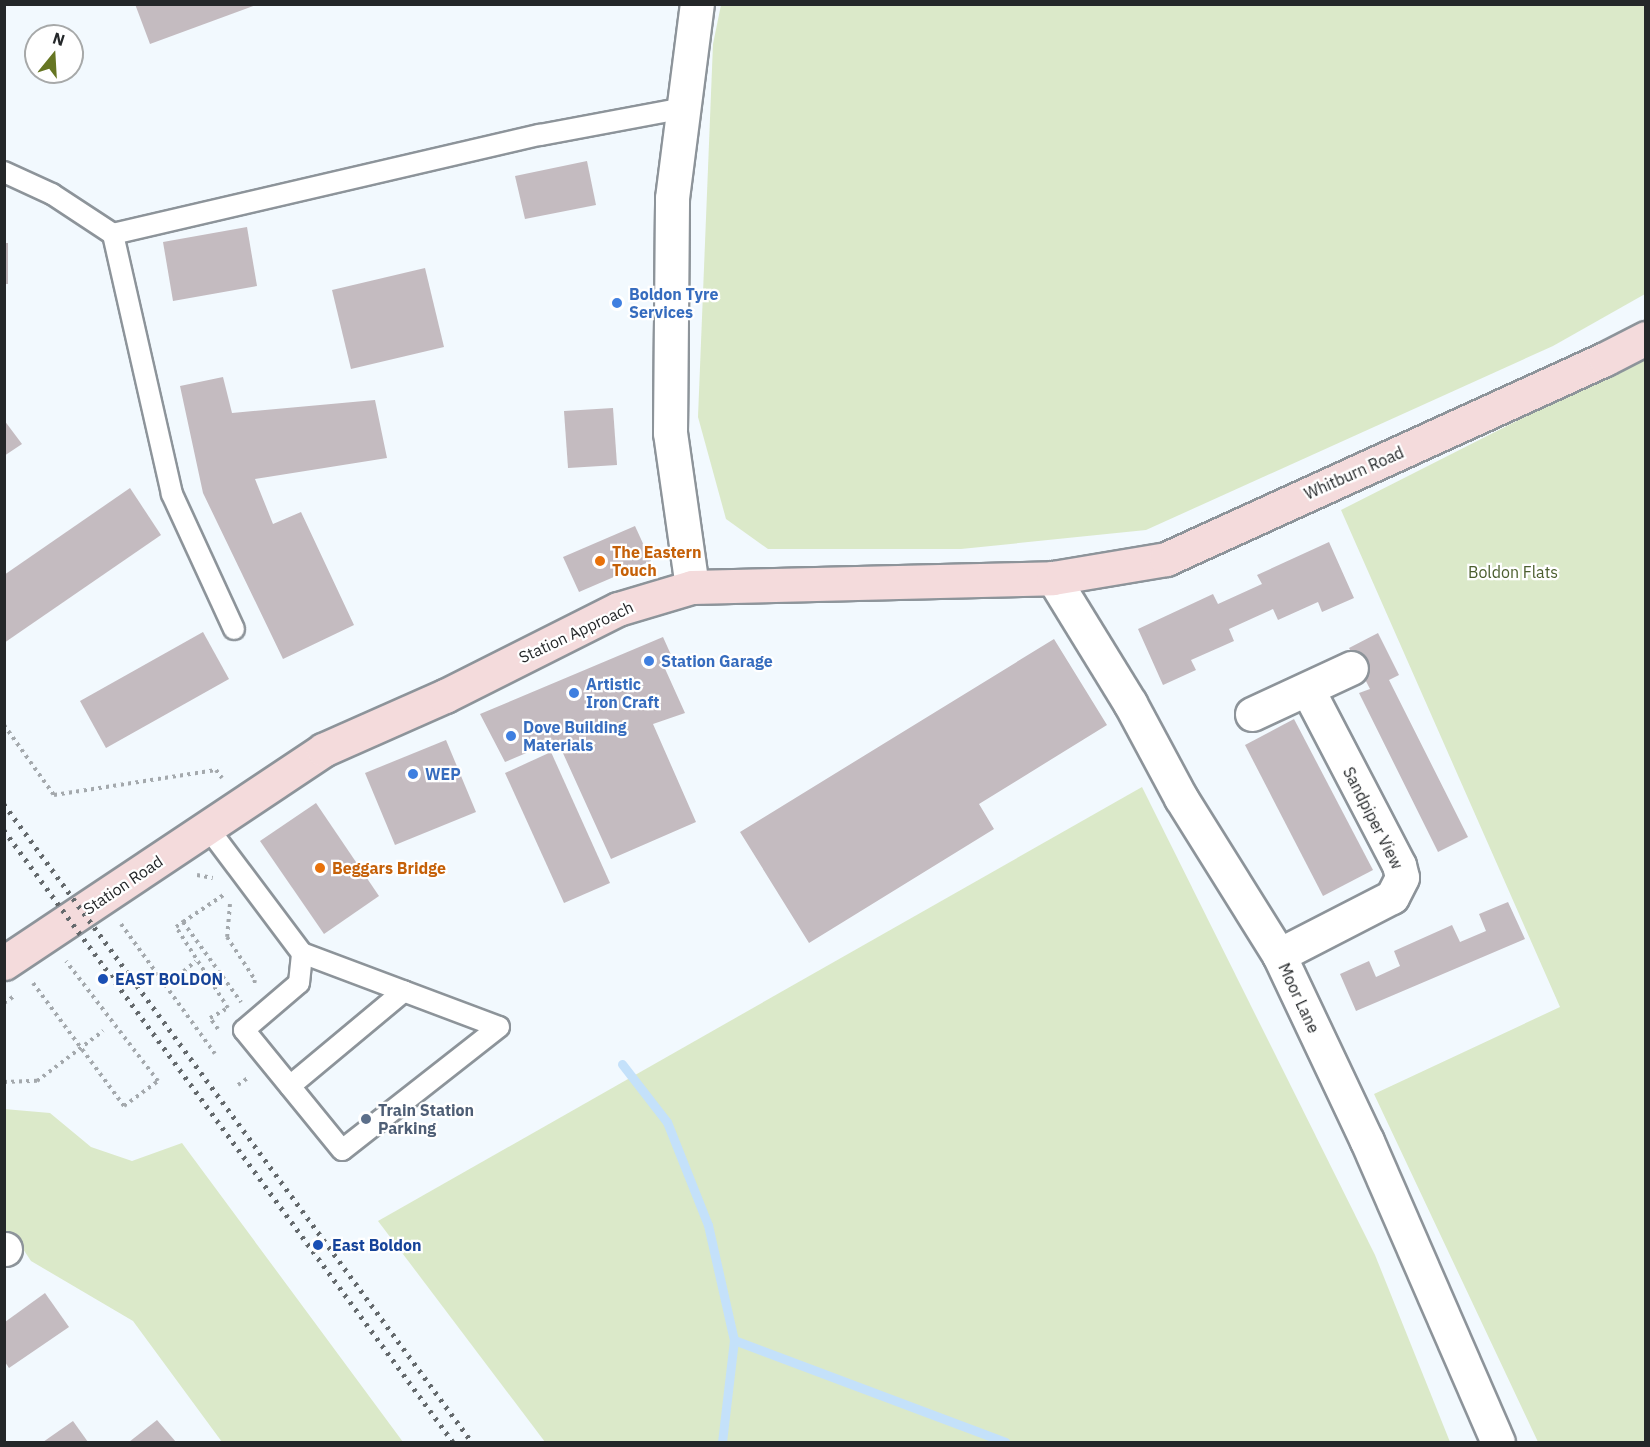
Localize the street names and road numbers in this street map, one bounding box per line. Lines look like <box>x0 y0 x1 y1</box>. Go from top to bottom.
street label: Whitburn Road <box>1301 443 1407 503</box>
street label: Station Approach <box>516 597 636 667</box>
street label: Sandpiper View <box>1339 764 1407 872</box>
street label: Station Road <box>80 851 166 919</box>
street label: Moor Lane <box>1274 960 1324 1036</box>

